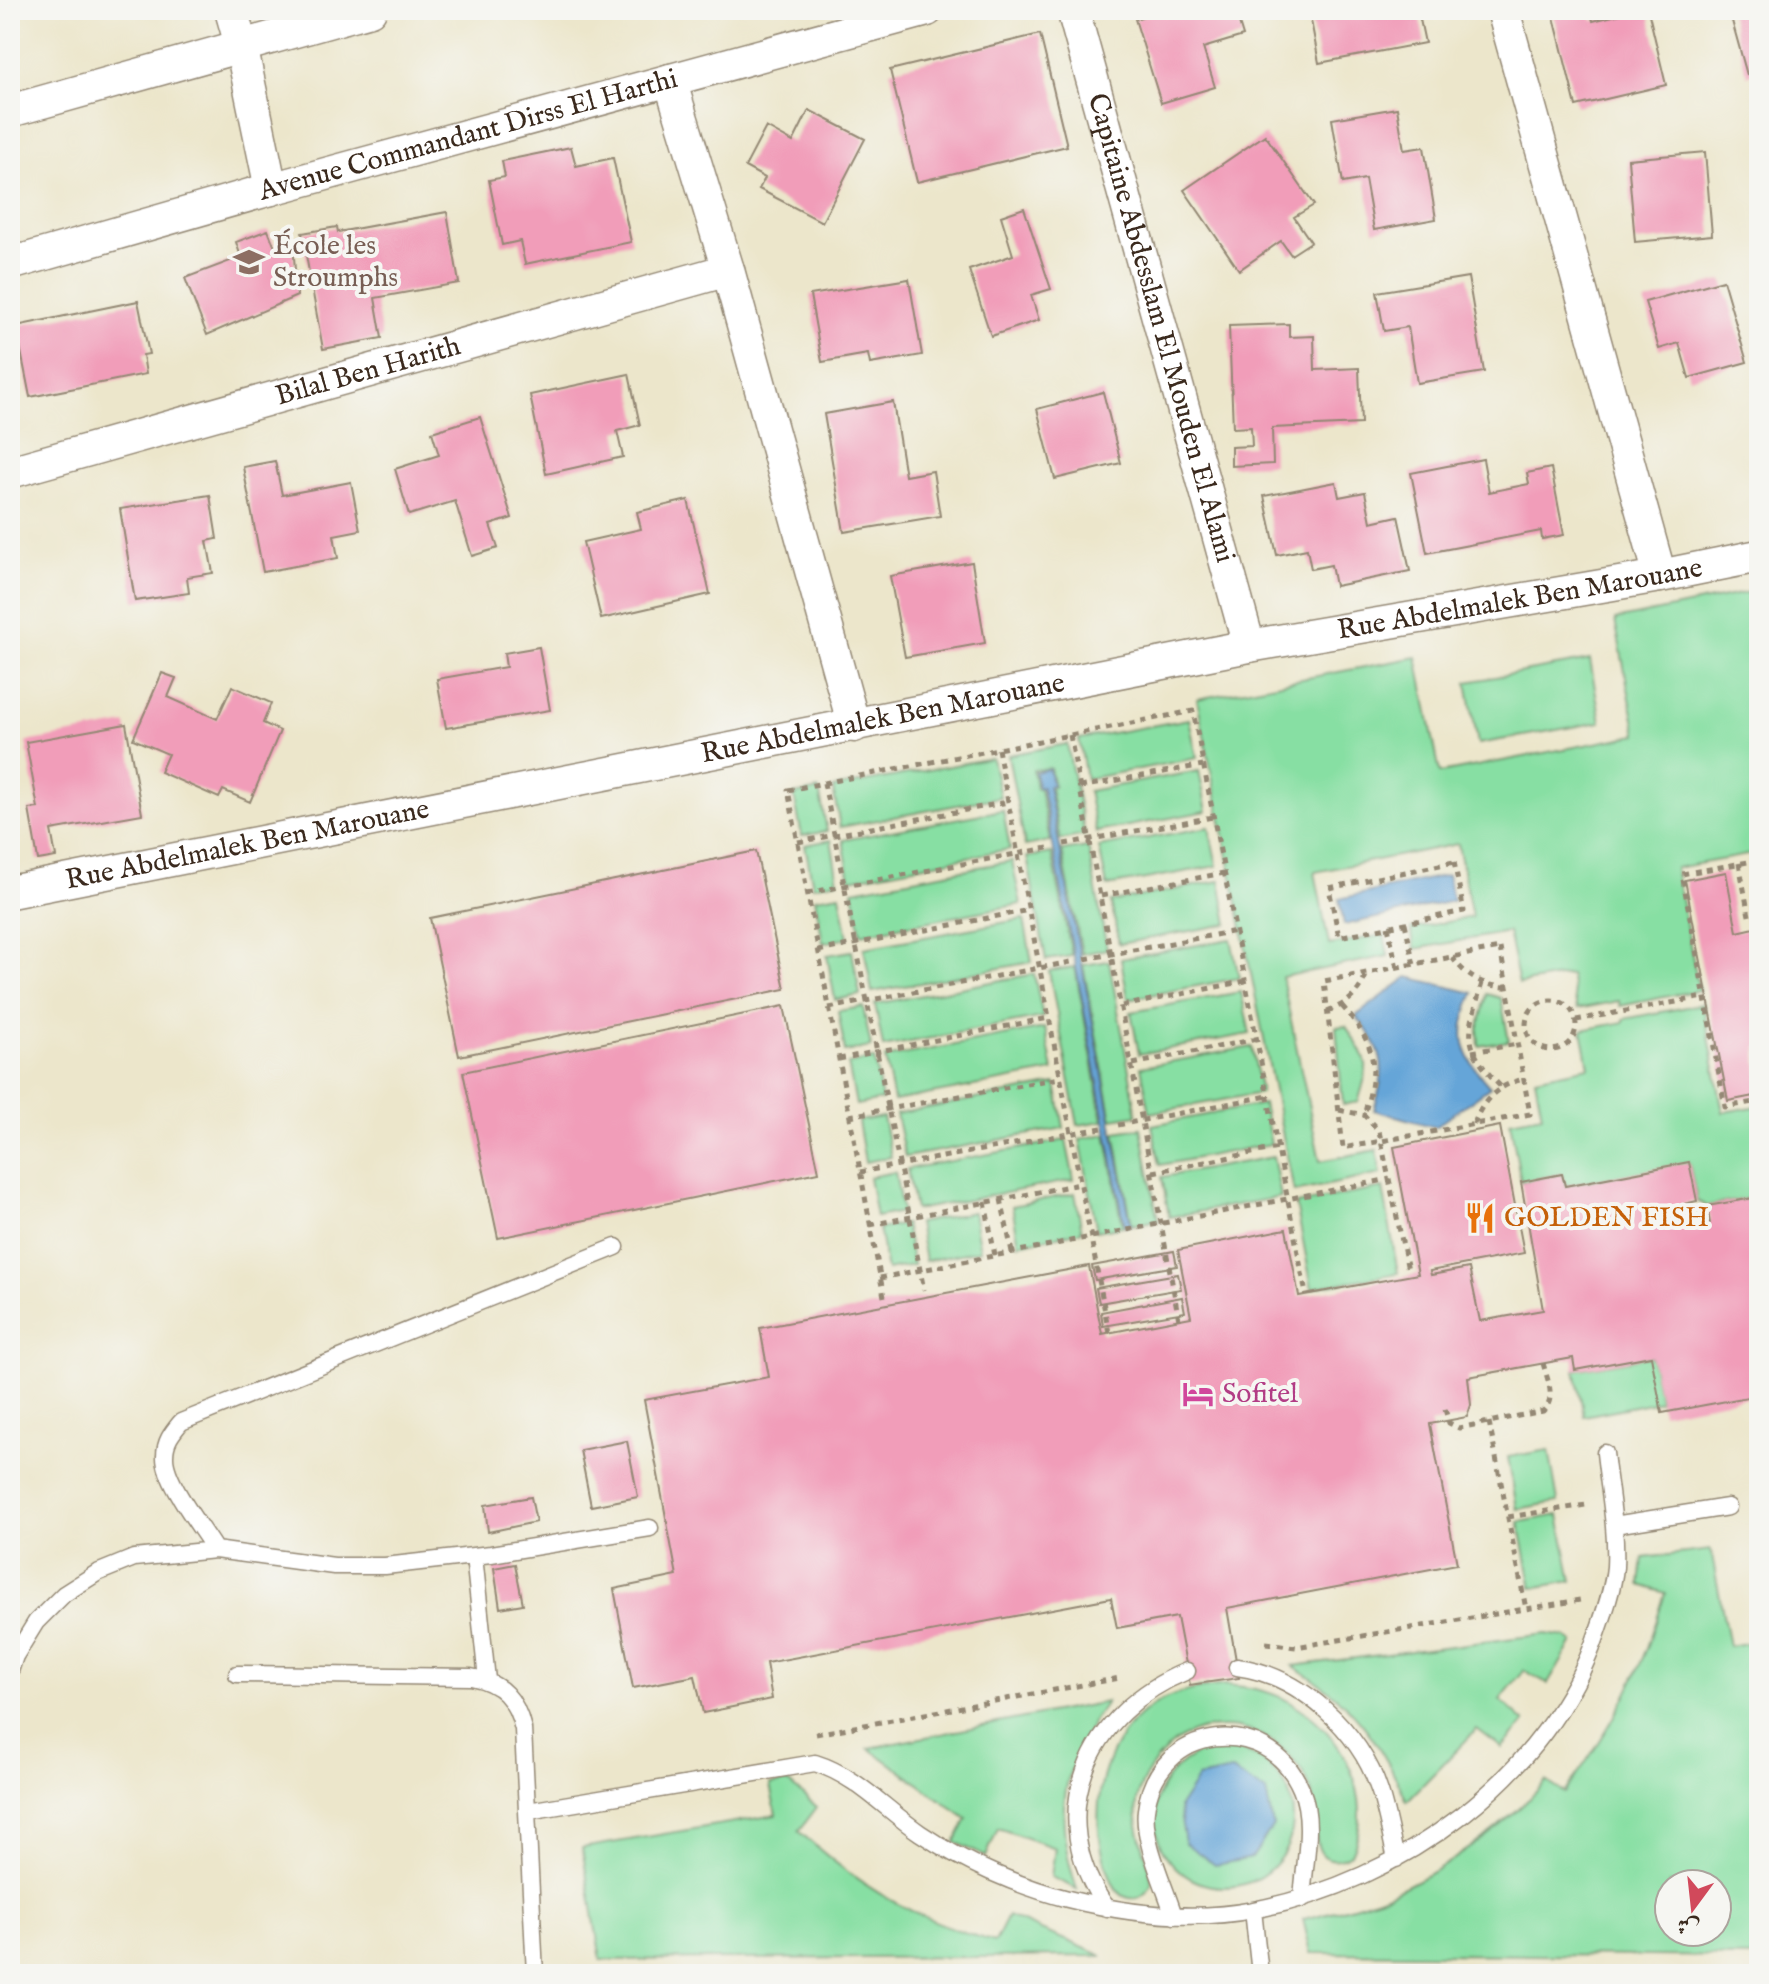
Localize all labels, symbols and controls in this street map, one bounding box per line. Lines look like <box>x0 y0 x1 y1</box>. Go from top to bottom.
street label: Avenue Commandant Dirss El Harthi <box>254 61 681 209</box>
street label: Capitaine Abdesslam El Mouden El Alami <box>1079 90 1243 567</box>
place label: École les Stroumphs <box>273 228 398 296</box>
school or university icon: École les Stroumphs <box>232 245 266 279</box>
street label: Bilal Ben Harith <box>272 329 465 414</box>
street label: Rue Abdelmalek Ben Marouane <box>1335 550 1706 648</box>
street label: Rue Abdelmalek Ben Marouane <box>698 665 1068 772</box>
street label: Rue Abdelmalek Ben Marouane <box>63 792 432 898</box>
restaurant icon: GOLDEN FISH <box>1463 1201 1497 1235</box>
place label: GOLDEN FISH <box>1504 1201 1709 1236</box>
hotel icon: Sofitel <box>1181 1377 1215 1411</box>
place label: Sofitel <box>1222 1377 1298 1412</box>
north arrow <box>1653 1868 1733 1948</box>
text: ش <box>1674 1909 1703 1942</box>

